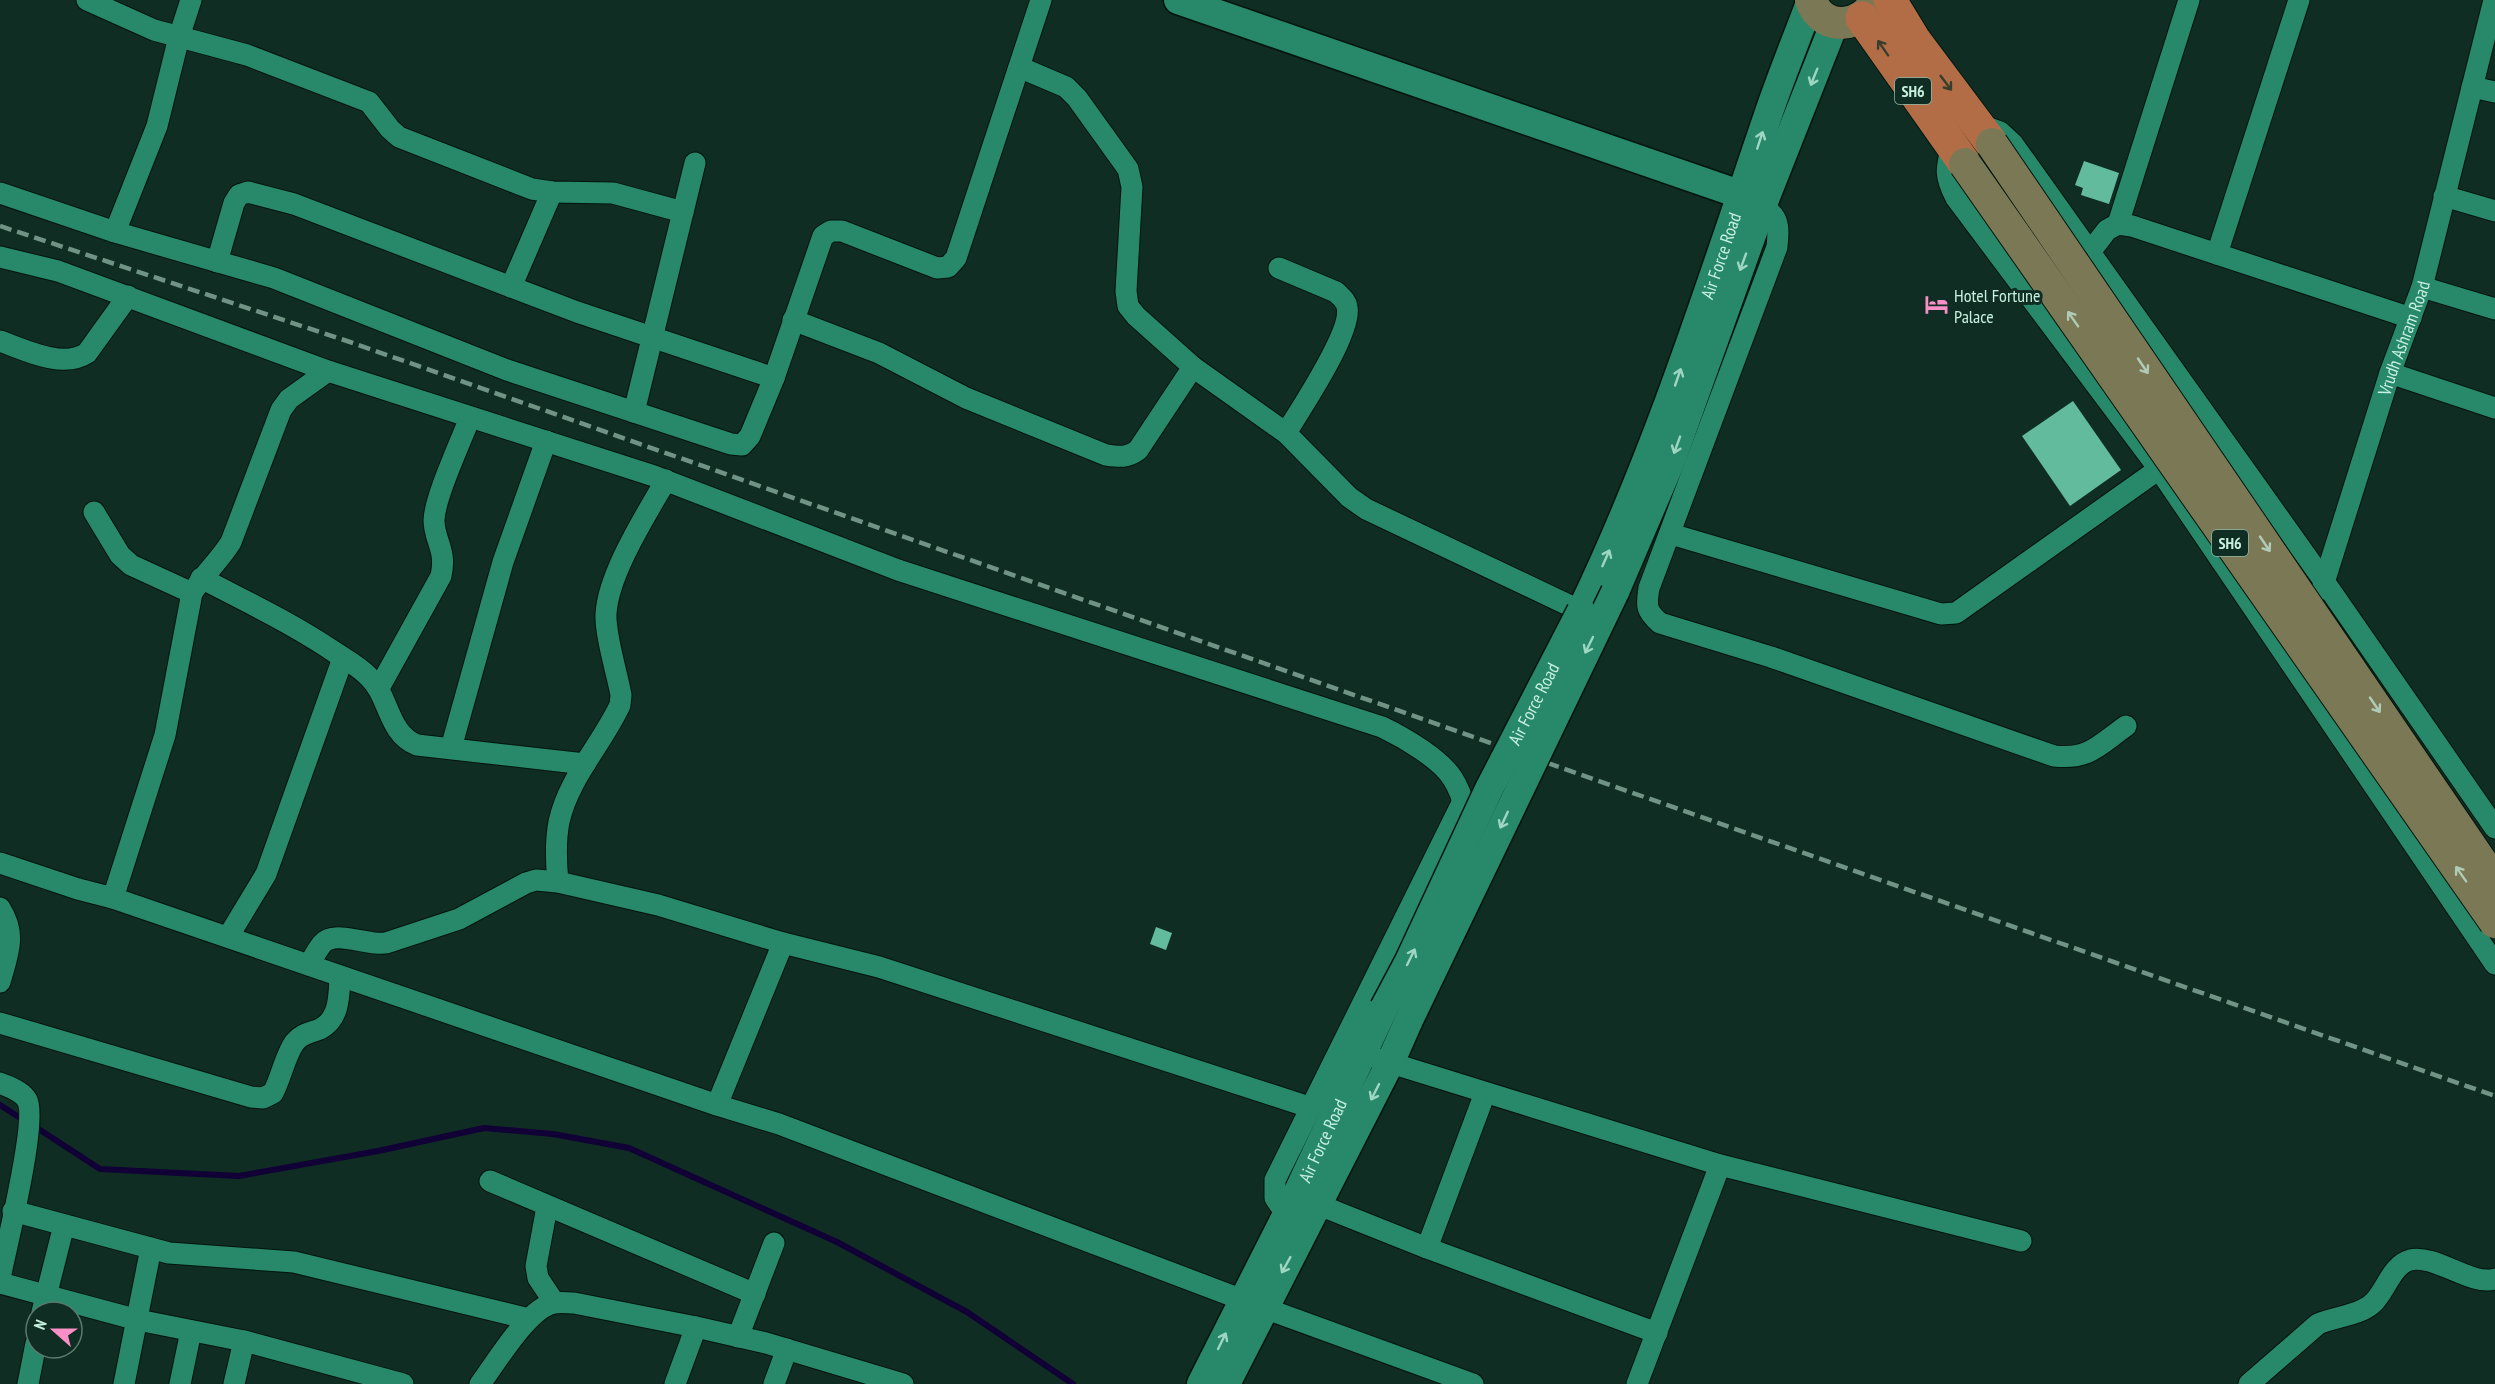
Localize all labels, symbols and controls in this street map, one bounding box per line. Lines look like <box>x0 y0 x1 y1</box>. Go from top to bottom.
one-way arrow <box>1877 40 1889 56</box>
one-way arrow <box>1808 67 1819 86</box>
one-way arrow <box>1940 74 1953 90</box>
road number: SH6 <box>1895 78 1931 104</box>
one-way arrow <box>1755 131 1766 150</box>
street label: Air Force Road <box>1695 210 1746 302</box>
one-way arrow <box>1736 252 1747 270</box>
street label: Vrudh Ashram Road <box>2372 278 2435 399</box>
place label: Hotel Fortune Palace <box>1954 284 2040 328</box>
hotel icon: Hotel Fortune Palace <box>1923 292 1949 318</box>
one-way arrow <box>2067 311 2079 327</box>
one-way arrow <box>2137 357 2149 374</box>
one-way arrow <box>1674 368 1685 387</box>
one-way arrow <box>1671 435 1682 454</box>
road number: SH6 <box>2212 530 2248 556</box>
one-way arrow <box>2259 536 2271 552</box>
one-way arrow <box>1601 550 1612 568</box>
one-way arrow <box>1583 635 1594 653</box>
street label: Air Force Road <box>1502 659 1564 749</box>
one-way arrow <box>2369 697 2381 713</box>
one-way arrow <box>1497 811 1509 829</box>
one-way arrow <box>2455 867 2467 883</box>
one-way arrow <box>1405 948 1417 966</box>
one-way arrow <box>1369 1082 1380 1100</box>
street label: Air Force Road <box>1293 1095 1351 1186</box>
one-way arrow <box>1280 1256 1291 1274</box>
north arrow <box>24 1300 84 1360</box>
text: N <box>29 1317 51 1332</box>
one-way arrow <box>1216 1333 1228 1350</box>

